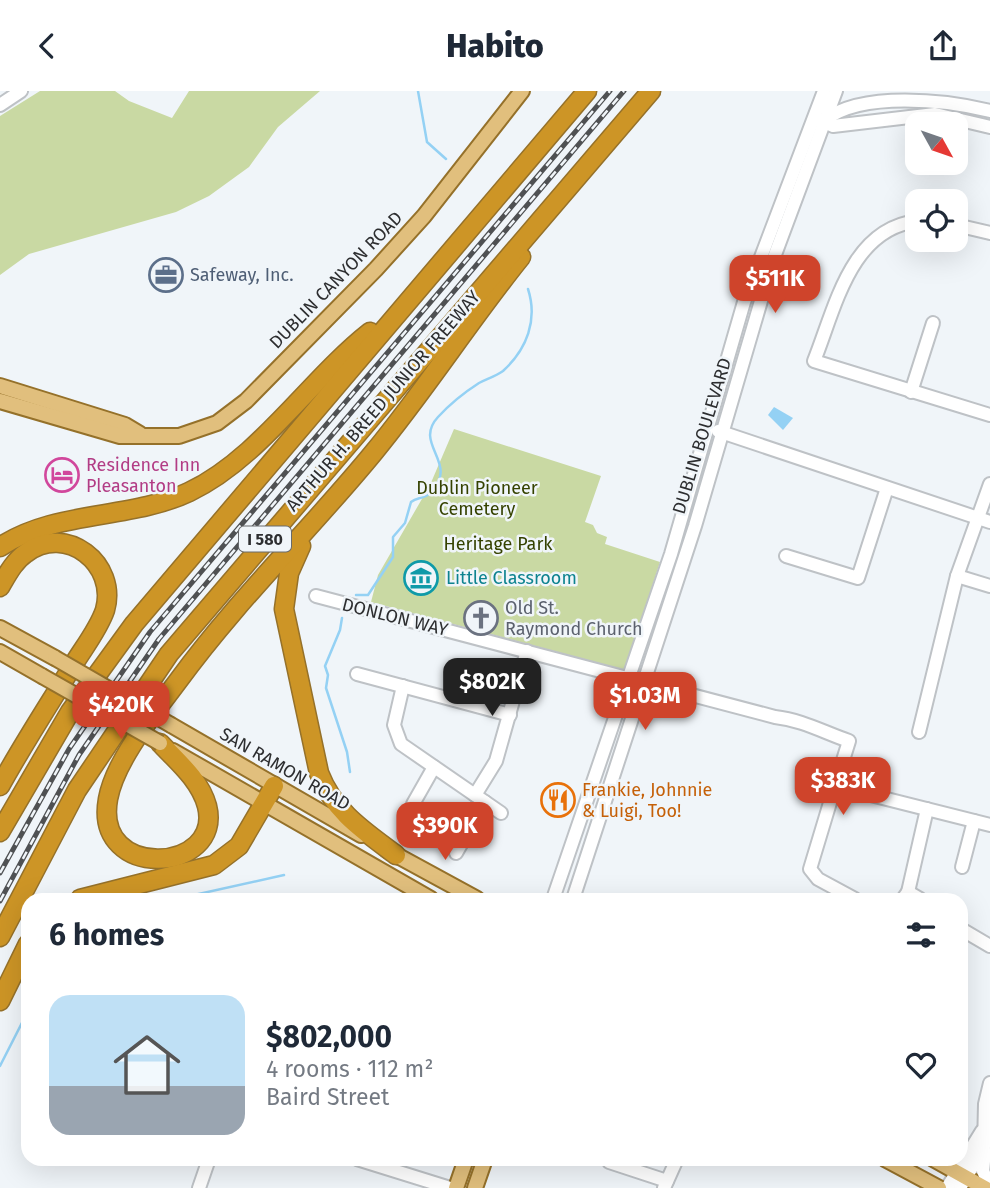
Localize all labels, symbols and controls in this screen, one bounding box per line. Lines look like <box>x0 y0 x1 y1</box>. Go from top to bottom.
icon: back <box>28 27 66 65</box>
text: Habito <box>446 27 544 65</box>
icon: share <box>924 27 962 65</box>
north arrow <box>905 112 968 175</box>
map controls <box>905 112 968 252</box>
button: locate <box>905 189 968 252</box>
street label: DUBLIN CANYON ROAD <box>265 207 407 353</box>
pin: $511K <box>726 255 824 315</box>
office icon: Safeway, Inc. <box>147 256 185 294</box>
place label: Safeway, Inc. <box>190 264 294 286</box>
text: $511K <box>745 264 805 292</box>
street label: ARTHUR H. BREED JUNIOR FREEWAY <box>281 286 485 516</box>
street label: DUBLIN BOULEVARD <box>668 355 736 517</box>
place label: Residence Inn Pleasanton <box>86 454 200 497</box>
hotel icon: Residence Inn Pleasanton <box>43 456 81 494</box>
park label: Dublin Pioneer Cemetery <box>416 477 538 520</box>
road number: I 580 <box>239 527 291 552</box>
park label: Heritage Park <box>443 533 553 555</box>
museum icon: Little Classroom <box>402 559 440 597</box>
place label: Little Classroom <box>446 567 577 589</box>
street label: DONLON WAY <box>340 593 450 641</box>
place label: Old St. Raymond Church <box>505 597 643 640</box>
church icon: Old St. Raymond Church <box>462 599 500 637</box>
pin: $802K <box>443 659 541 718</box>
text: $802K <box>459 667 525 695</box>
pin: $1.03M <box>588 673 702 732</box>
pin: $420K <box>72 681 170 741</box>
text: $1.03M <box>610 681 680 709</box>
text: $420K <box>88 690 154 718</box>
street label: SAN RAMON ROAD <box>216 723 354 815</box>
pin: $383K <box>794 757 892 817</box>
text: $383K <box>811 766 875 794</box>
place label: Frankie, Johnnie & Luigi, Too! <box>582 779 712 822</box>
restaurant icon: Frankie, Johnnie & Luigi, Too! <box>539 781 577 819</box>
pin: $390K <box>396 803 494 862</box>
text: $390K <box>412 811 478 839</box>
icon: filters <box>902 916 940 954</box>
text: 6 homes <box>49 917 164 953</box>
text: $802,000 <box>266 1019 392 1055</box>
icon: home <box>105 1023 189 1107</box>
icon: heart <box>902 1046 940 1084</box>
text: 4 rooms · 112 m² <box>266 1055 433 1083</box>
text: Baird Street <box>266 1083 389 1111</box>

